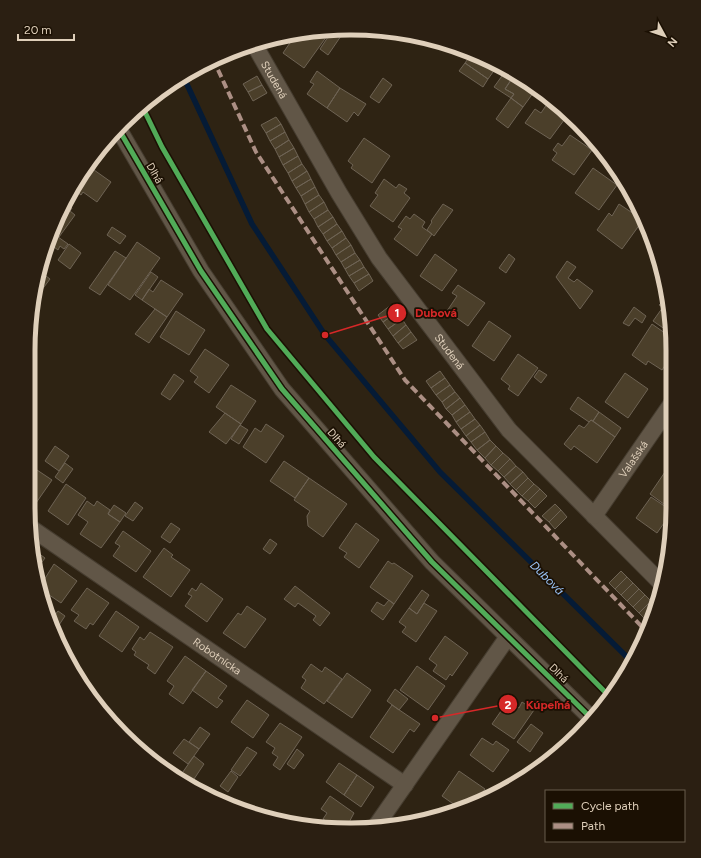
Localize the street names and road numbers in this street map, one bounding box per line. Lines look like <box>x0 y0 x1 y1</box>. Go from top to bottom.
street label: Studená <box>258 59 290 101</box>
street label: Dlhá <box>144 161 166 186</box>
street label: Studená <box>432 331 467 372</box>
street label: Dlhá <box>325 426 349 451</box>
street label: Valašská <box>616 439 651 480</box>
street label: Robotnícka <box>190 635 244 678</box>
street label: Dlhá <box>546 661 571 686</box>

